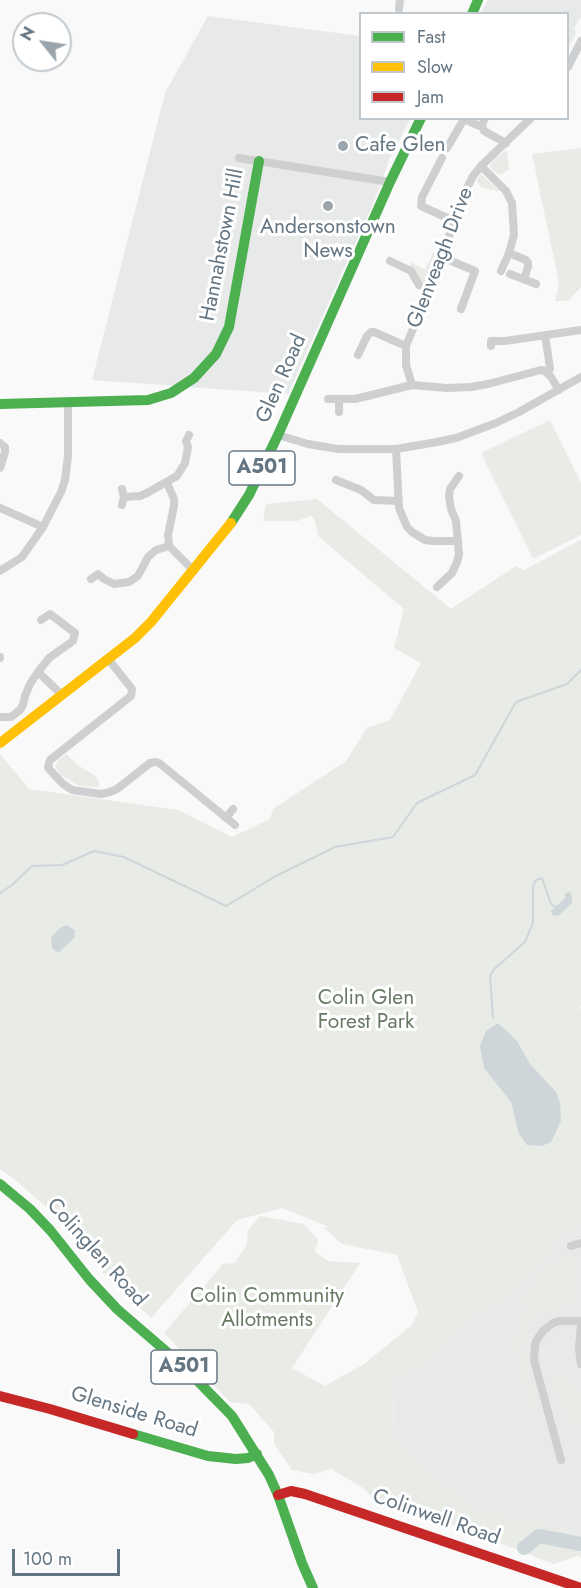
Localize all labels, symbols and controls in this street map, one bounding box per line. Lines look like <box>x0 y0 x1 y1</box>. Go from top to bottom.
north arrow <box>12 12 72 72</box>
legend <box>359 12 569 120</box>
text: N <box>15 22 41 45</box>
text: Fast <box>417 24 446 50</box>
text: Slow <box>417 54 453 80</box>
text: Jam <box>417 84 444 110</box>
place label: Cafe Glen <box>355 133 446 159</box>
marker: Cafe Glen <box>336 139 350 153</box>
street label: Hannahstown Hill <box>196 167 250 323</box>
street label: Glenveagh Drive <box>403 184 479 332</box>
marker: Andersonstown News <box>321 199 335 213</box>
place label: Andersonstown News <box>260 215 396 265</box>
street label: Glen Road <box>251 331 313 427</box>
road number: A501 <box>229 451 295 485</box>
park label: Colin Glen Forest Park <box>318 986 414 1036</box>
street label: Colinglen Road <box>41 1194 151 1312</box>
park label: Colin Community Allotments <box>190 1284 344 1334</box>
road number: A501 <box>151 1350 217 1384</box>
street label: Glenside Road <box>68 1382 200 1444</box>
street label: Colinwell Road <box>369 1484 503 1552</box>
scale bar <box>15 1537 123 1575</box>
text: 100 m <box>23 1546 72 1572</box>

